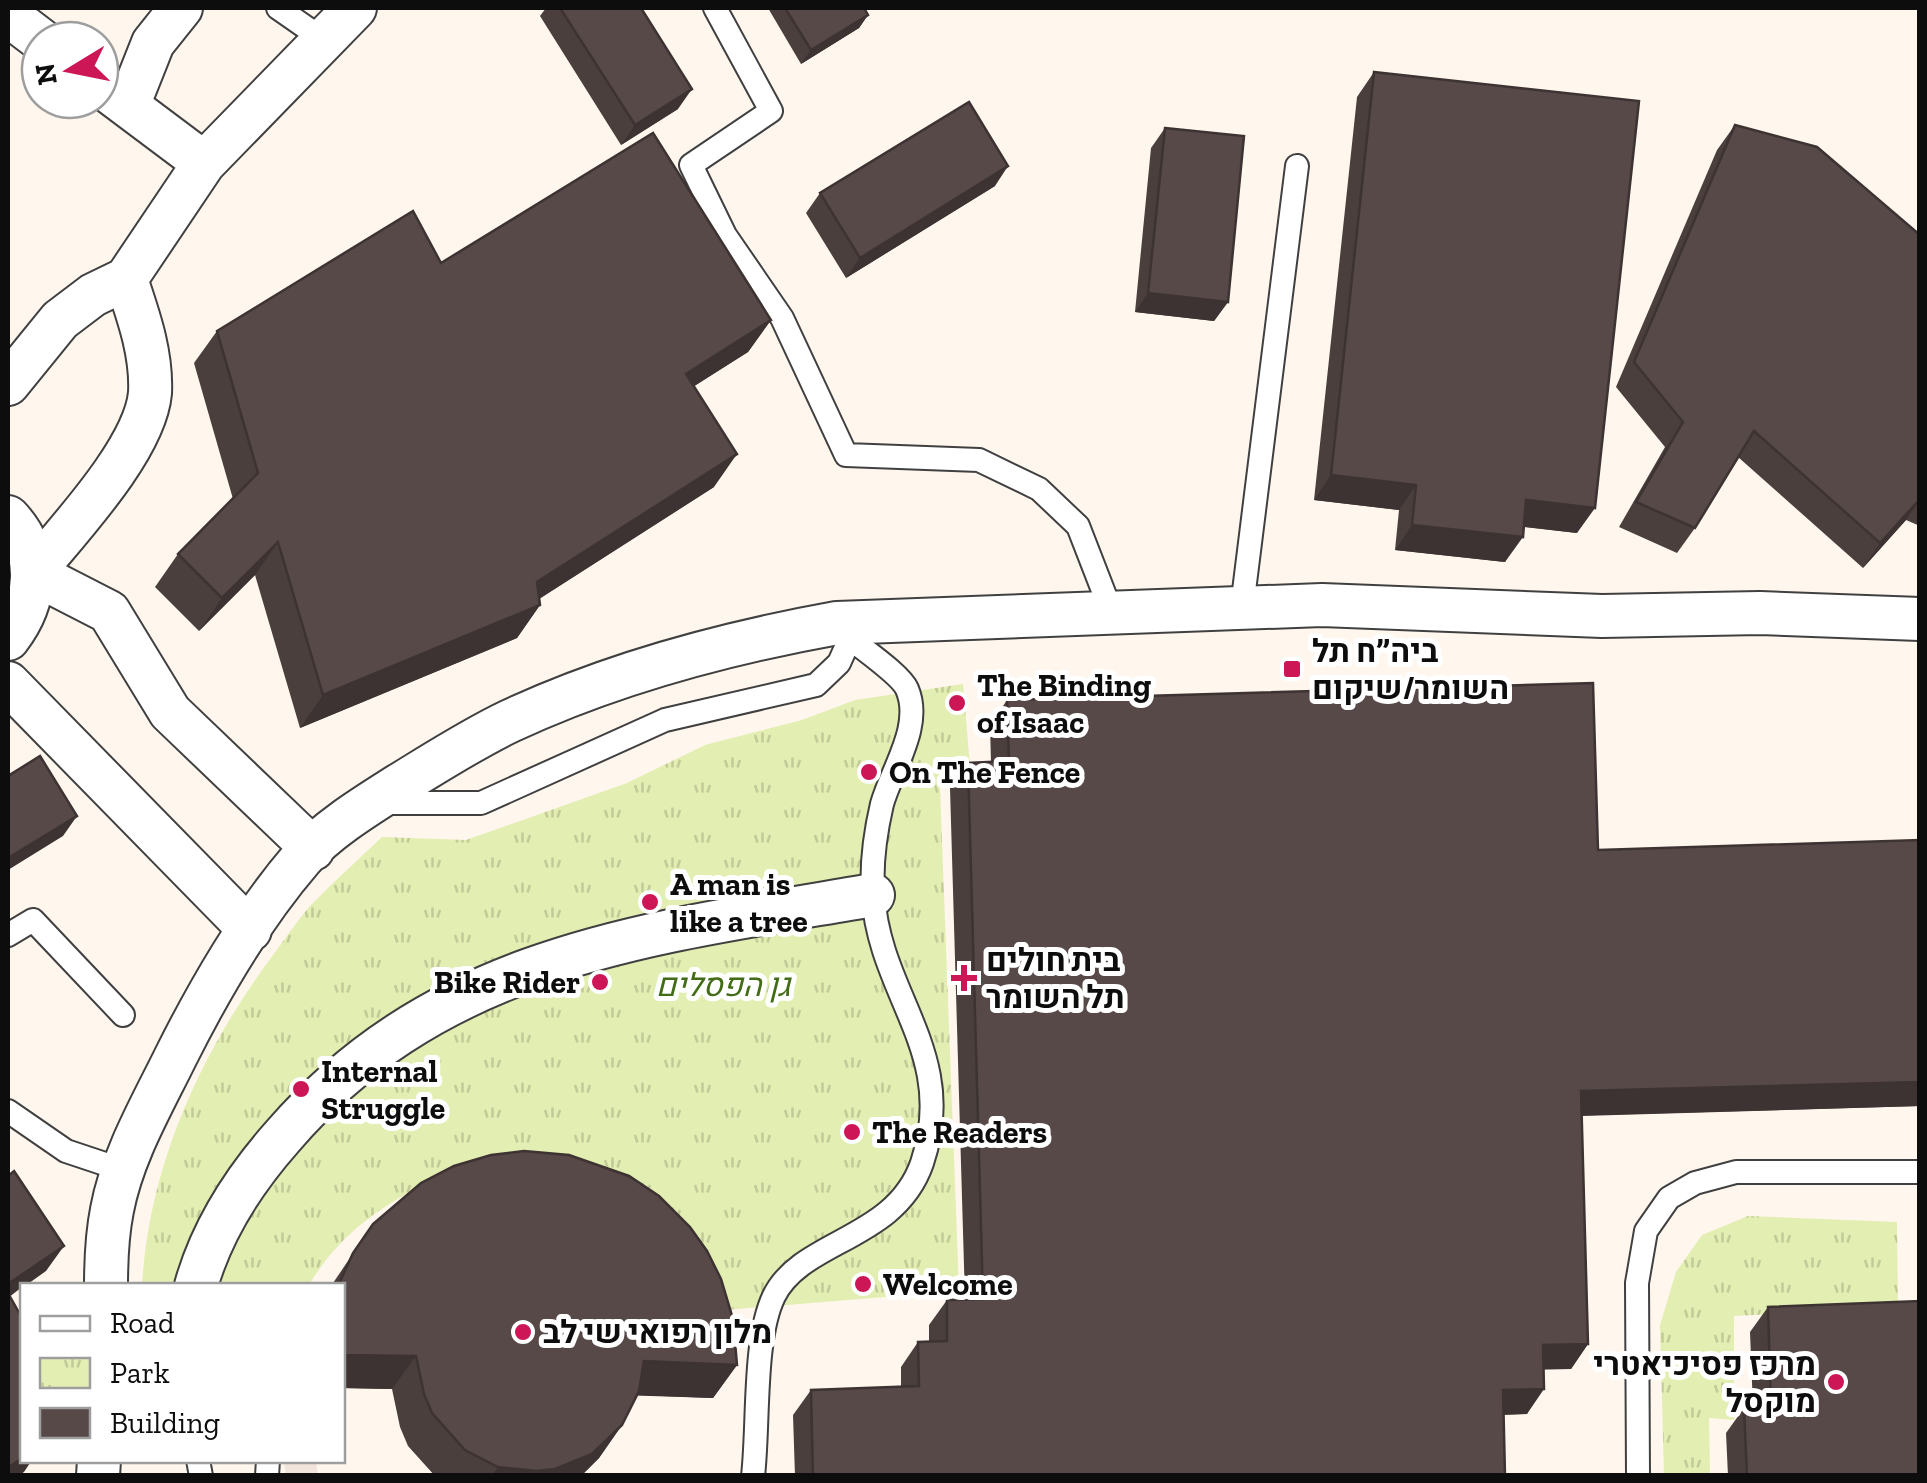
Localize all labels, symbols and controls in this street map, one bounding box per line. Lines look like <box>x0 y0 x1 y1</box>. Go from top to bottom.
north arrow <box>20 20 120 120</box>
text: N <box>28 61 64 88</box>
place label: ביה״ח תל השומר/שיקום <box>1312 632 1509 707</box>
marker: ביה״ח תל השומר/שיקום <box>1281 658 1303 680</box>
place label: The Binding of Isaac <box>977 666 1151 741</box>
marker: The Binding of Isaac <box>946 692 968 714</box>
place label: On The Fence <box>889 753 1080 791</box>
marker: On The Fence <box>858 761 880 783</box>
place label: A man is like a tree <box>670 865 808 940</box>
marker: A man is like a tree <box>639 891 661 913</box>
place label: בית חולים תל השומר <box>986 941 1125 1016</box>
place label: Bike Rider <box>434 963 580 1001</box>
marker: בית חולים תל השומר <box>951 965 977 991</box>
park label: גן הפסלים <box>656 966 793 1004</box>
marker: Bike Rider <box>589 971 611 993</box>
place label: Internal Struggle <box>321 1052 445 1127</box>
marker: Internal Struggle <box>290 1078 312 1100</box>
place label: The Readers <box>872 1113 1047 1151</box>
marker: The Readers <box>841 1121 863 1143</box>
place label: Welcome <box>883 1265 1013 1303</box>
marker: Welcome <box>852 1273 874 1295</box>
legend <box>20 1283 345 1463</box>
text: Road <box>110 1305 175 1341</box>
place label: מלון רפואי שי לב <box>543 1313 772 1351</box>
marker: מלון רפואי שי לב <box>512 1321 534 1343</box>
place label: מרכז פסיכיאטרי מוקסל <box>1593 1345 1816 1420</box>
text: Park <box>110 1355 170 1391</box>
marker: מרכז פסיכיאטרי מוקסל <box>1825 1371 1847 1393</box>
text: Building <box>110 1405 220 1441</box>

